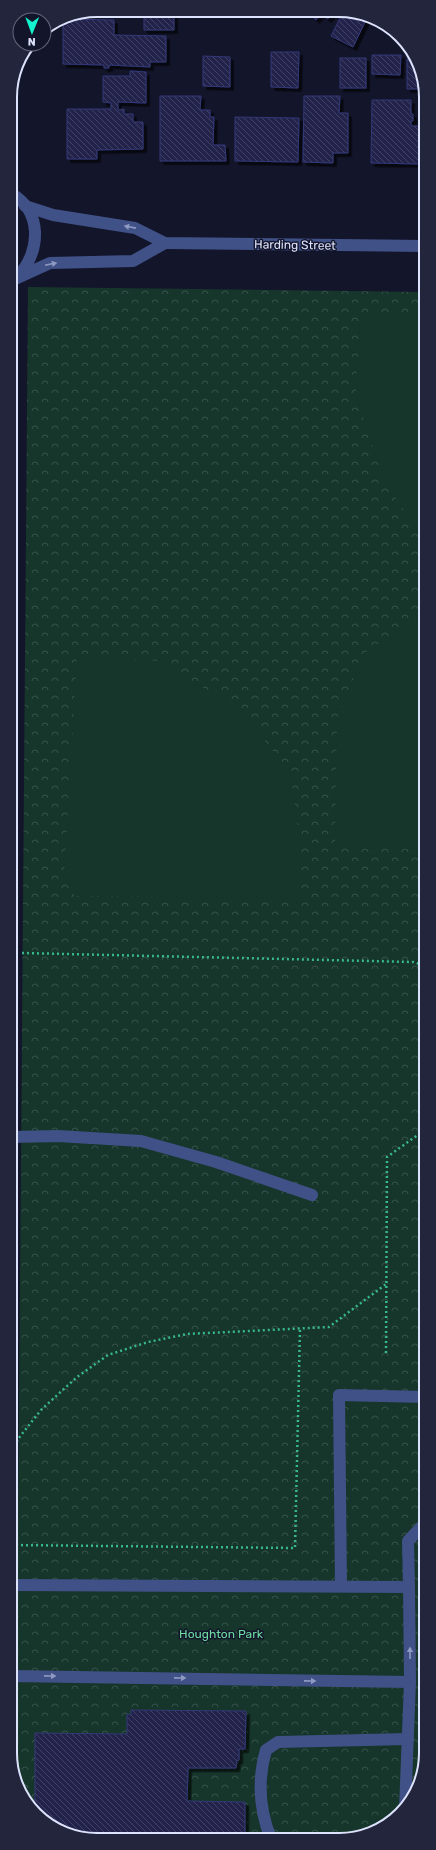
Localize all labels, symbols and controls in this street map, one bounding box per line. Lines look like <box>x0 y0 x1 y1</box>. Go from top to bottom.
north arrow <box>12 12 52 52</box>
text: N <box>28 35 36 48</box>
one-way arrow <box>124 224 136 230</box>
street label: Harding Street <box>254 237 336 253</box>
one-way arrow <box>45 261 57 267</box>
park label: Houghton Park <box>179 1627 264 1641</box>
one-way arrow <box>407 1646 413 1659</box>
one-way arrow <box>44 1673 57 1679</box>
one-way arrow <box>174 1675 186 1682</box>
one-way arrow <box>304 1677 316 1684</box>

